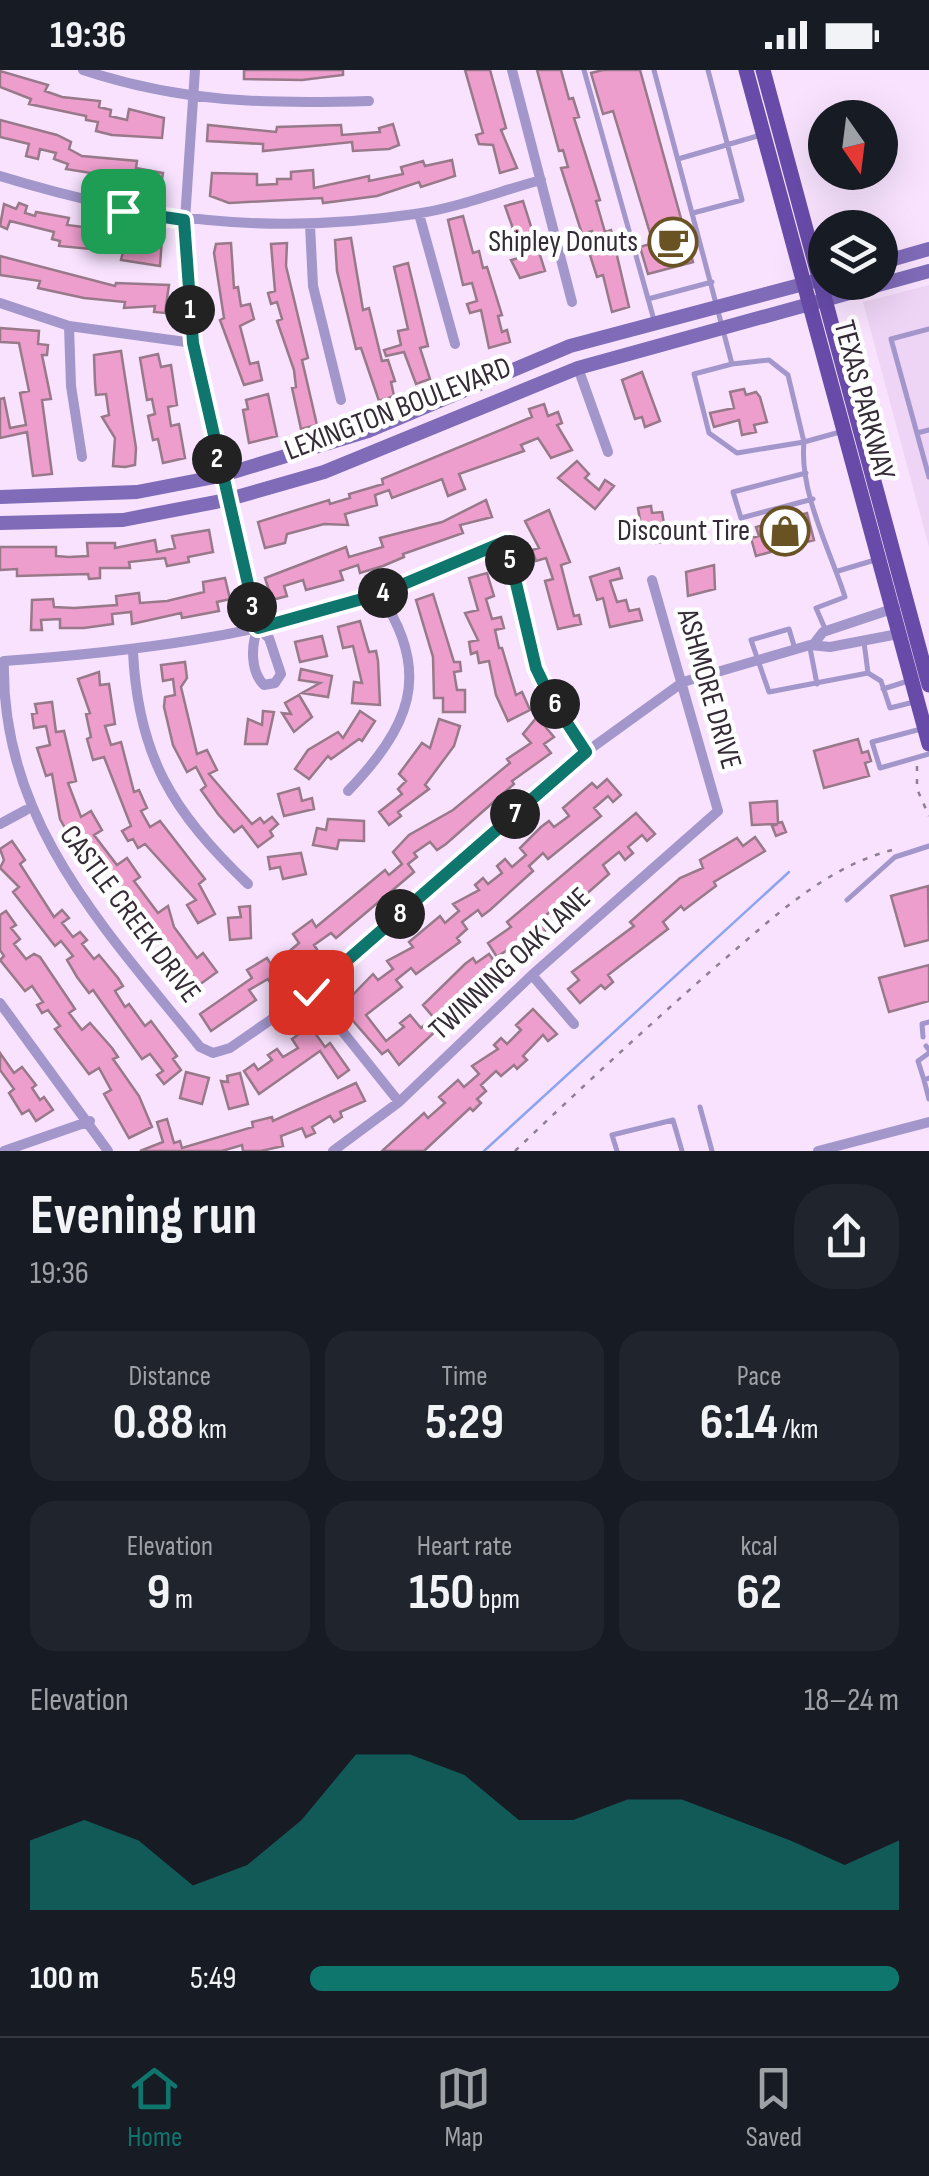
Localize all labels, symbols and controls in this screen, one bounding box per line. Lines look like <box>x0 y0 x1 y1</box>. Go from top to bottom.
text: 19:36 <box>50 13 126 58</box>
north arrow <box>808 100 898 190</box>
map controls <box>808 100 898 300</box>
pin <box>81 169 166 254</box>
icon: arrive <box>96 184 151 239</box>
button: layers <box>808 210 898 300</box>
cafe icon: Shipley Donuts <box>647 216 699 268</box>
place label: Shipley Donuts <box>488 224 638 260</box>
pin: 1 <box>165 285 215 335</box>
text: 1 <box>185 293 195 326</box>
street label: TEXAS PARKWAY <box>825 316 903 484</box>
street label: LEXINGTON BOULEVARD <box>280 349 516 469</box>
pin: 2 <box>192 434 242 484</box>
text: 2 <box>211 442 223 475</box>
shop icon: Discount Tire <box>759 505 811 557</box>
place label: Discount Tire <box>617 513 750 549</box>
pin: 5 <box>485 535 535 585</box>
text: 5 <box>504 543 516 576</box>
pin: 4 <box>358 568 408 618</box>
text: 4 <box>376 576 390 609</box>
pin: 3 <box>227 582 277 632</box>
text: 3 <box>246 590 258 623</box>
street label: ASHMORE DRIVE <box>669 604 749 773</box>
pin: 6 <box>530 679 580 729</box>
text: 6 <box>548 687 562 720</box>
pin: 7 <box>490 789 540 839</box>
text: 7 <box>509 797 521 830</box>
street label: CASTLE CREEK DRIVE <box>52 818 208 1010</box>
street label: TWINNING OAK LANE <box>422 880 598 1048</box>
pin: 8 <box>375 889 425 939</box>
text: 8 <box>393 897 407 930</box>
pin <box>269 950 354 1035</box>
icon: check <box>284 965 339 1020</box>
text: Evening run <box>30 1183 257 1250</box>
button: share <box>794 1184 899 1289</box>
text: 19:36 <box>30 1254 89 1293</box>
text: Distance <box>129 1360 211 1393</box>
text: Time <box>442 1360 487 1393</box>
text: Pace <box>737 1360 781 1393</box>
text: 0.88 <box>113 1393 194 1453</box>
text: 5:29 <box>425 1393 504 1453</box>
text: 6:14 <box>700 1393 778 1453</box>
text: km <box>194 1413 227 1446</box>
text: /km <box>778 1413 819 1446</box>
text: Elevation <box>127 1530 213 1563</box>
text: Heart rate <box>417 1530 512 1563</box>
text: kcal <box>741 1530 778 1563</box>
text: 9 <box>147 1563 170 1623</box>
text: 150 <box>409 1563 474 1623</box>
text: 62 <box>736 1563 782 1623</box>
text: m <box>170 1583 193 1616</box>
text: bpm <box>474 1583 520 1616</box>
text: Elevation <box>30 1681 129 1720</box>
text: 18–24 m <box>804 1681 899 1720</box>
text: 100 m <box>30 1959 99 1998</box>
text: 5:49 <box>190 1959 237 1998</box>
tab: Home <box>127 2061 182 2154</box>
tab: Map <box>436 2061 491 2154</box>
tab: Saved <box>746 2061 802 2154</box>

